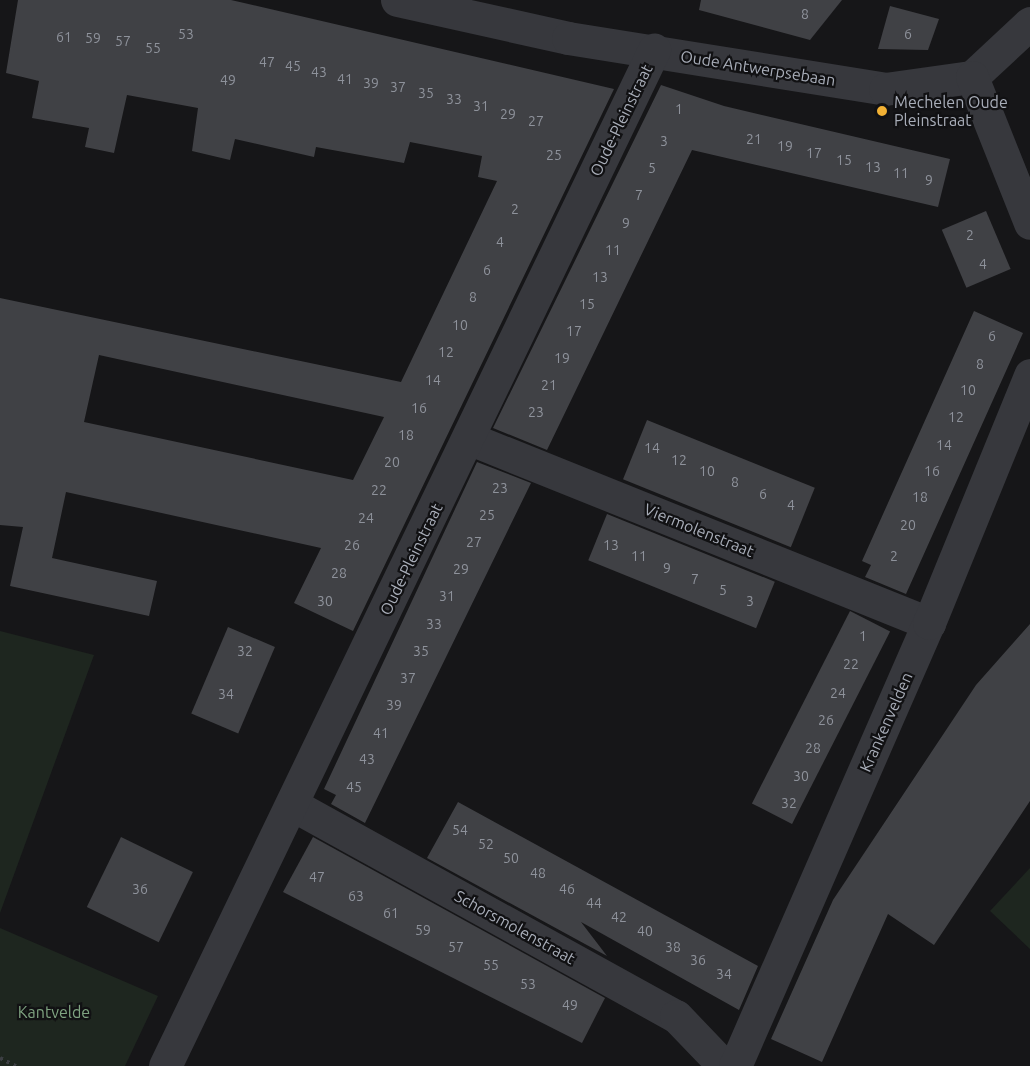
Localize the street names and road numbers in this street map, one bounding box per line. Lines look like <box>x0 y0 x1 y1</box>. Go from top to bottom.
street label: Oude Antwerpsebaan <box>679 46 837 90</box>
street label: Oude-Pleinstraat <box>586 61 656 179</box>
street label: Viermolenstraat <box>641 499 757 561</box>
street label: Oude-Pleinstraat <box>376 500 446 618</box>
street label: Krankenvelden <box>855 669 917 775</box>
street label: Schorsmolenstraat <box>451 886 579 968</box>

